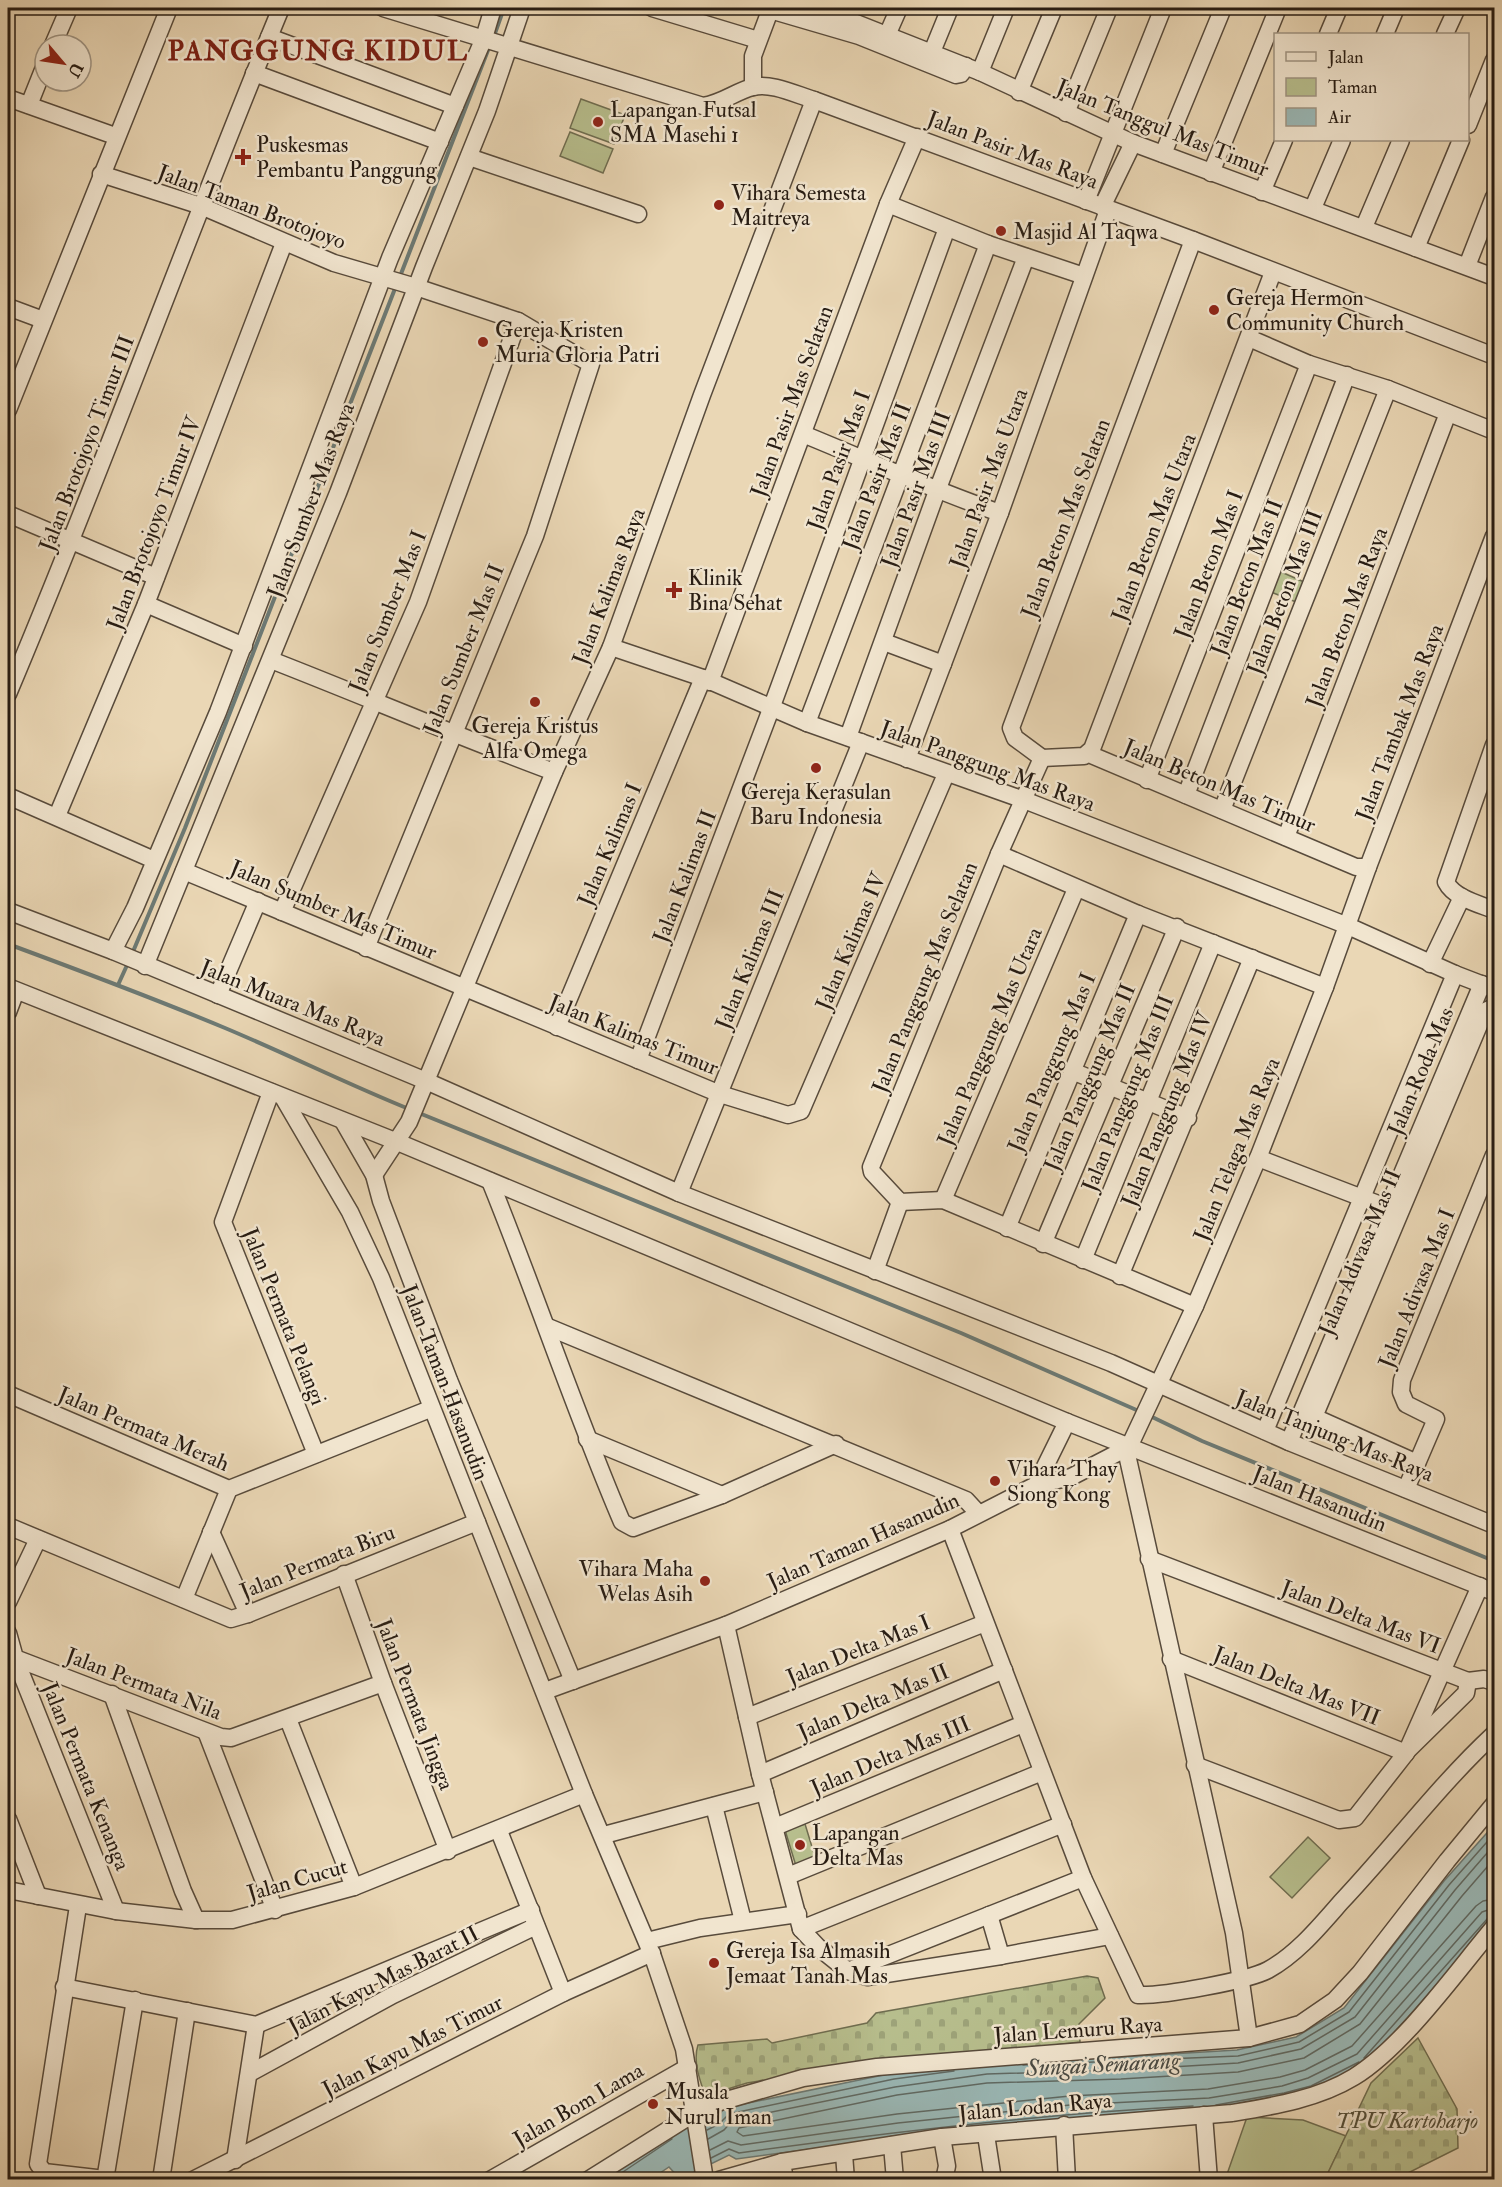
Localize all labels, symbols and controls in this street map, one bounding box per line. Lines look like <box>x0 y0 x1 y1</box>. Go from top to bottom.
north arrow <box>33 33 93 93</box>
legend <box>1274 33 1469 141</box>
district label: PANGGUNG KIDUL <box>168 34 468 69</box>
text: Jalan <box>1327 46 1364 69</box>
text: U <box>63 59 87 81</box>
street label: Jalan Tanggul Mas Timur <box>1051 72 1274 184</box>
text: Taman <box>1328 76 1377 99</box>
place label: Lapangan Futsal SMA Masehi 1 <box>610 96 757 149</box>
street label: Jalan Pasir Mas Raya <box>922 104 1103 196</box>
text: Air <box>1327 106 1351 129</box>
marker: Lapangan Futsal SMA Masehi 1 <box>591 115 605 129</box>
place label: Puskesmas Pembantu Panggung <box>256 131 438 184</box>
marker: Puskesmas Pembantu Panggung <box>234 148 252 166</box>
street label: Jalan Taman Brotojoyo <box>153 158 350 256</box>
place label: Vihara Semesta Maitreya <box>731 179 867 232</box>
marker: Vihara Semesta Maitreya <box>712 198 726 212</box>
place label: Masjid Al Taqwa <box>1013 218 1159 246</box>
marker: Masjid Al Taqwa <box>994 224 1008 238</box>
place label: Gereja Hermon Community Church <box>1226 284 1404 337</box>
street label: Jalan Pasir Mas Selatan <box>744 302 840 502</box>
marker: Gereja Hermon Community Church <box>1207 303 1221 317</box>
place label: Gereja Kristen Muria Gloria Patri <box>495 316 660 369</box>
street label: Jalan Brotojoyo Timur III <box>33 331 141 556</box>
marker: Gereja Kristen Muria Gloria Patri <box>476 335 490 349</box>
street label: Jalan Pasir Mas Utara <box>943 384 1035 573</box>
street label: Jalan Pasir Mas I <box>800 386 877 535</box>
street label: Jalan Sumber Mas Raya <box>260 398 361 603</box>
street label: Jalan Pasir Mas II <box>836 398 918 555</box>
street label: Jalan Pasir Mas III <box>874 407 957 572</box>
street label: Jalan Brotojoyo Timur IV <box>100 411 208 635</box>
street label: Jalan Beton Mas Selatan <box>1015 415 1117 623</box>
street label: Jalan Beton Mas Utara <box>1105 429 1203 626</box>
street label: Jalan Beton Mas I <box>1167 486 1250 643</box>
street label: Jalan Beton Mas II <box>1204 495 1290 661</box>
street label: Jalan Kalimas Raya <box>566 503 652 670</box>
street label: Jalan Beton Mas III <box>1240 506 1329 680</box>
street label: Jalan Beton Mas Raya <box>1299 522 1395 712</box>
street label: Jalan Sumber Mas I <box>342 526 433 698</box>
street label: Jalan Sumber Mas II <box>417 560 511 740</box>
place label: Klinik Bina Sehat <box>688 564 782 617</box>
marker: Klinik Bina Sehat <box>665 581 683 599</box>
street label: Jalan Tambak Mas Raya <box>1349 619 1451 826</box>
marker: Gereja Kristus Alfa Omega <box>528 695 542 709</box>
place label: Gereja Kristus Alfa Omega <box>472 712 598 765</box>
street label: Jalan Panggung Mas Raya <box>876 714 1100 818</box>
street label: Jalan Beton Mas Timur <box>1118 732 1321 839</box>
marker: Gereja Kerasulan Baru Indonesia <box>809 761 823 775</box>
street label: Jalan Kalimas I <box>571 778 648 911</box>
place label: Gereja Kerasulan Baru Indonesia <box>741 778 891 831</box>
street label: Jalan Kalimas II <box>646 806 723 948</box>
street label: Jalan Sumber Mas Timur <box>225 853 442 967</box>
street label: Jalan Panggung Mas Selatan <box>865 858 984 1098</box>
street label: Jalan Kalimas IV <box>809 867 893 1015</box>
street label: Jalan Kalimas III <box>709 885 791 1035</box>
street label: Jalan Panggung Mas Utara <box>931 922 1049 1151</box>
street label: Jalan Muara Mas Raya <box>195 953 390 1053</box>
street label: Jalan Panggung Mas I <box>1001 968 1102 1157</box>
street label: Jalan Panggung Mas II <box>1037 979 1142 1176</box>
street label: Jalan Kalimas Timur <box>544 988 723 1082</box>
street label: Jalan Panggung Mas III <box>1075 991 1180 1197</box>
street label: Jalan Roda Mas <box>1381 1003 1460 1141</box>
street label: Jalan Panggung Mas IV <box>1115 1006 1219 1212</box>
street label: Jalan Telaga Mas Raya <box>1187 1053 1287 1246</box>
street label: Jalan Adivasa Mas II <box>1312 1165 1408 1341</box>
street label: Jalan Adivasa Mas I <box>1372 1204 1462 1373</box>
street label: Jalan Permata Pelangi <box>235 1223 332 1409</box>
street label: Jalan Taman Hasanudin <box>394 1280 495 1484</box>
street label: Jalan Permata Merah <box>53 1380 234 1478</box>
street label: Jalan Tanjung Mas Raya <box>1231 1383 1439 1489</box>
place label: Vihara Thay Siong Kong <box>1007 1455 1117 1508</box>
street label: Jalan Hasanudin <box>1247 1459 1391 1539</box>
marker: Vihara Thay Siong Kong <box>988 1474 1002 1488</box>
street label: Jalan Taman Hasanudin <box>762 1486 964 1596</box>
street label: Jalan Permata Biru <box>235 1518 399 1606</box>
place label: Vihara Maha Welas Asih <box>578 1555 694 1608</box>
street label: Jalan Delta Mas VI <box>1276 1573 1444 1660</box>
marker: Vihara Maha Welas Asih <box>698 1574 712 1588</box>
street label: Jalan Delta Mas I <box>781 1608 935 1692</box>
street label: Jalan Permata Jingga <box>369 1614 461 1795</box>
street label: Jalan Delta Mas VII <box>1208 1639 1384 1732</box>
street label: Jalan Permata Nila <box>61 1641 226 1727</box>
street label: Jalan Delta Mas II <box>793 1657 953 1747</box>
street label: Jalan Permata Kenanga <box>35 1677 137 1876</box>
street label: Jalan Delta Mas III <box>805 1710 974 1803</box>
place label: Lapangan Delta Mas <box>812 1819 903 1872</box>
marker: Lapangan Delta Mas <box>793 1838 807 1852</box>
street label: Jalan Cucut <box>243 1852 351 1908</box>
street label: Jalan Kayu Mas Barat II <box>282 1920 484 2041</box>
place label: Gereja Isa Almasih Jemaat Tanah Mas <box>725 1937 891 1990</box>
marker: Gereja Isa Almasih Jemaat Tanah Mas <box>707 1956 721 1970</box>
street label: Jalan Kayu Mas Timur <box>317 1988 508 2104</box>
street label: Jalan Lemuru Raya <box>992 2010 1164 2050</box>
water label: Sungai Semarang <box>1024 2045 1182 2084</box>
street label: Jalan Bom Lama <box>507 2056 650 2154</box>
place label: Musala Nurul Iman <box>665 2078 772 2131</box>
street label: Jalan Lodan Raya <box>956 2086 1114 2128</box>
marker: Musala Nurul Iman <box>646 2097 660 2111</box>
park label: TPU Kartoharjo <box>1336 2107 1478 2135</box>

